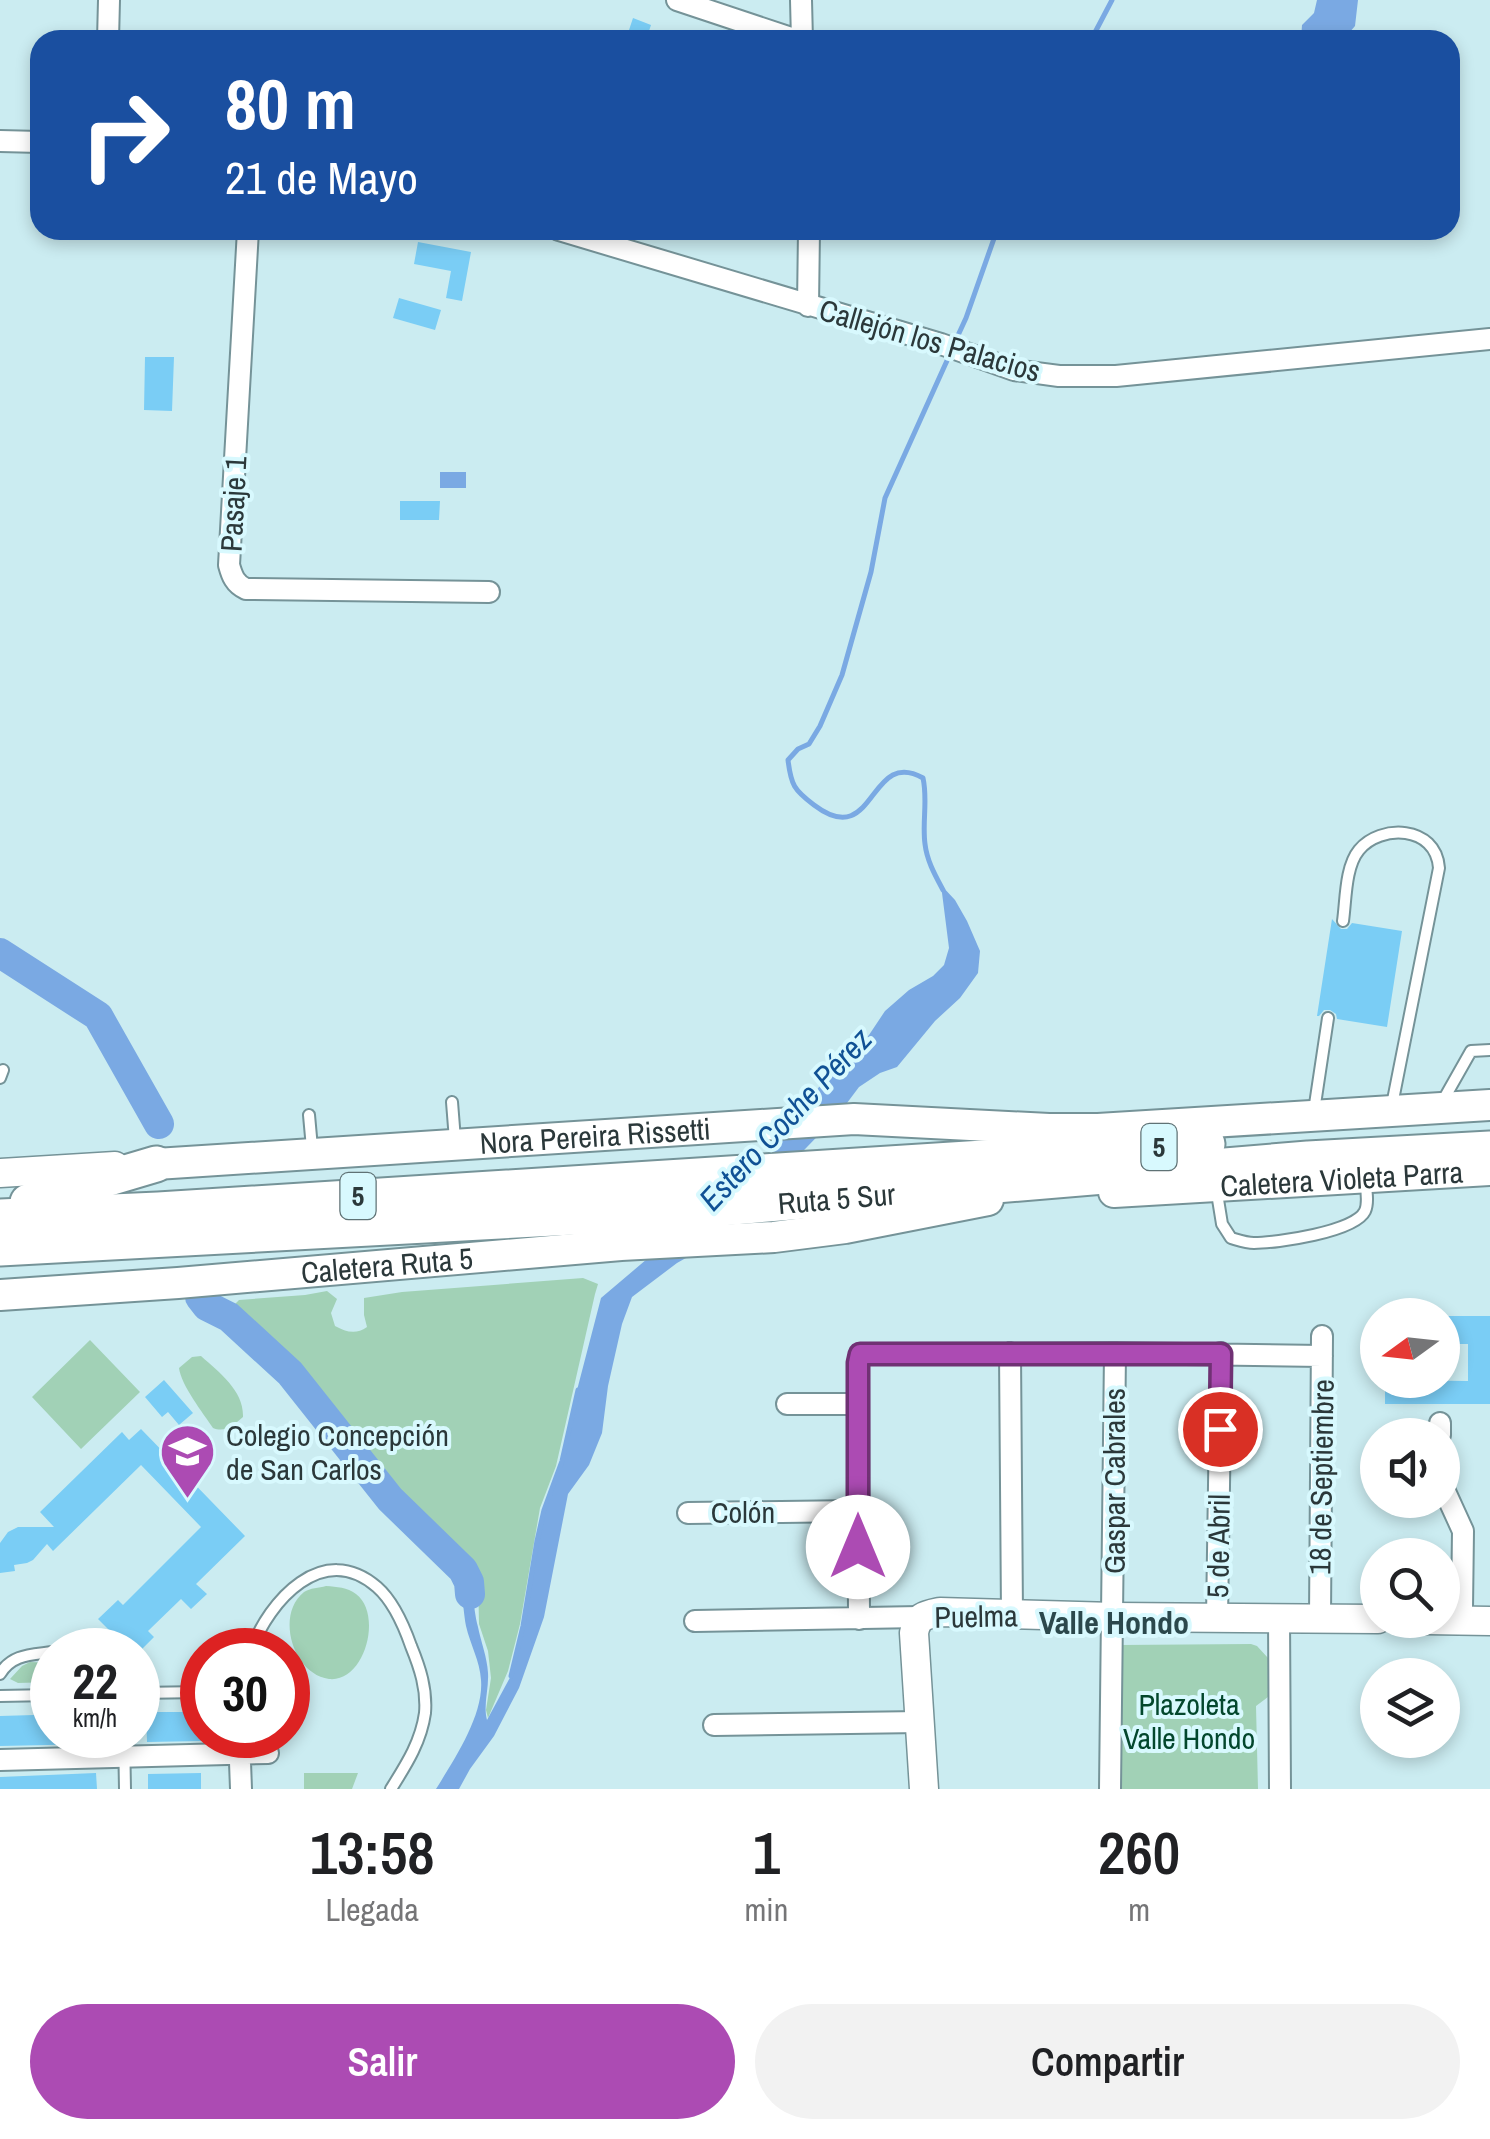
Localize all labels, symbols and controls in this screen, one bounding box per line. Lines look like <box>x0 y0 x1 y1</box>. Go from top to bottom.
text: 80 m <box>225 57 356 151</box>
icon: right <box>60 70 190 200</box>
text: 21 de Mayo <box>225 147 418 208</box>
street label: Callejón los Palacios <box>815 289 1045 391</box>
street label: Pasaje 1 <box>211 455 255 553</box>
water label: Estero Coche Pérez <box>689 1018 881 1220</box>
street label: Nora Pereira Rissetti <box>478 1108 712 1163</box>
road number: 5 <box>1142 1124 1176 1170</box>
street label: Caletera Violeta Parra <box>1219 1152 1464 1206</box>
road number: 5 <box>340 1173 376 1219</box>
street label: Ruta 5 Sur <box>776 1173 898 1223</box>
street label: Caletera Ruta 5 <box>299 1238 474 1292</box>
north arrow <box>1360 1298 1460 1398</box>
map controls <box>1360 1298 1460 1758</box>
street label: 18 de Septiembre <box>1299 1379 1343 1575</box>
pin <box>1178 1387 1263 1472</box>
street label: Gaspar Cabrales <box>1094 1388 1134 1574</box>
icon: arrive <box>1193 1402 1248 1457</box>
place label: Colegio Concepción de San Carlos <box>226 1415 449 1489</box>
button: sound <box>1360 1418 1460 1518</box>
school or university icon: Colegio Concepción de San Carlos <box>157 1422 217 1501</box>
street label: Colón <box>711 1492 775 1532</box>
street label: 5 de Abril <box>1197 1494 1239 1598</box>
position arrow <box>806 1495 910 1599</box>
button: search <box>1360 1538 1460 1638</box>
street label: Puelma <box>934 1595 1018 1637</box>
district label: Valle Hondo <box>1039 1601 1189 1644</box>
speed limit sign: 30 <box>180 1628 310 1758</box>
text: 22 <box>72 1647 118 1715</box>
button: layers <box>1360 1658 1460 1758</box>
park label: Plazoleta Valle Hondo <box>1123 1684 1255 1758</box>
text: km/h <box>73 1701 117 1735</box>
text: 13:58 <box>310 1812 435 1893</box>
text: 1 <box>753 1812 780 1893</box>
text: 260 <box>1098 1812 1180 1893</box>
text: Llegada <box>326 1888 419 1931</box>
text: min <box>745 1888 788 1931</box>
text: m <box>1128 1888 1150 1931</box>
button: Salir <box>30 2004 735 2119</box>
button: Compartir <box>755 2004 1460 2119</box>

